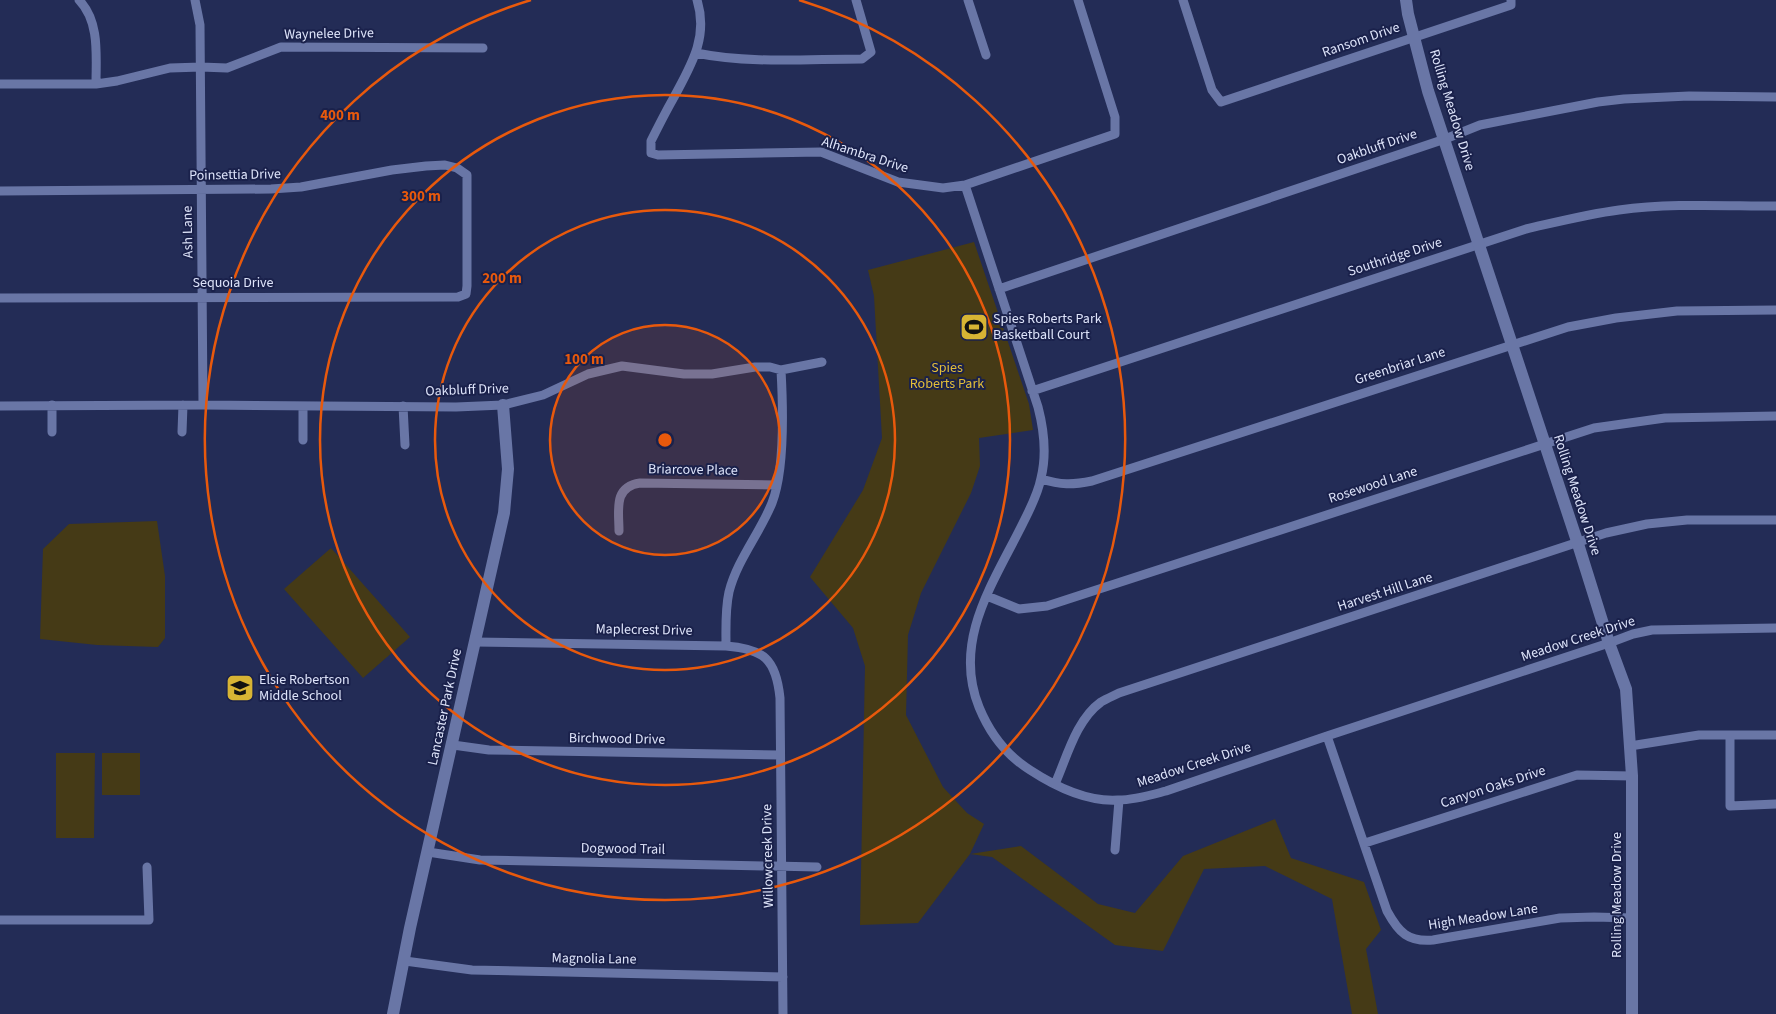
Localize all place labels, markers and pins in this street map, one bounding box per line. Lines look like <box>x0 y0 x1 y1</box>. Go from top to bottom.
place label: Spies Roberts Park Basketball Court <box>993 309 1102 345</box>
sports icon: Spies Roberts Park Basketball Court <box>959 312 989 342</box>
centre of rings <box>656 431 674 449</box>
place label: Elsie Robertson Middle School <box>259 670 350 706</box>
school or university icon: Elsie Robertson Middle School <box>225 673 255 703</box>

